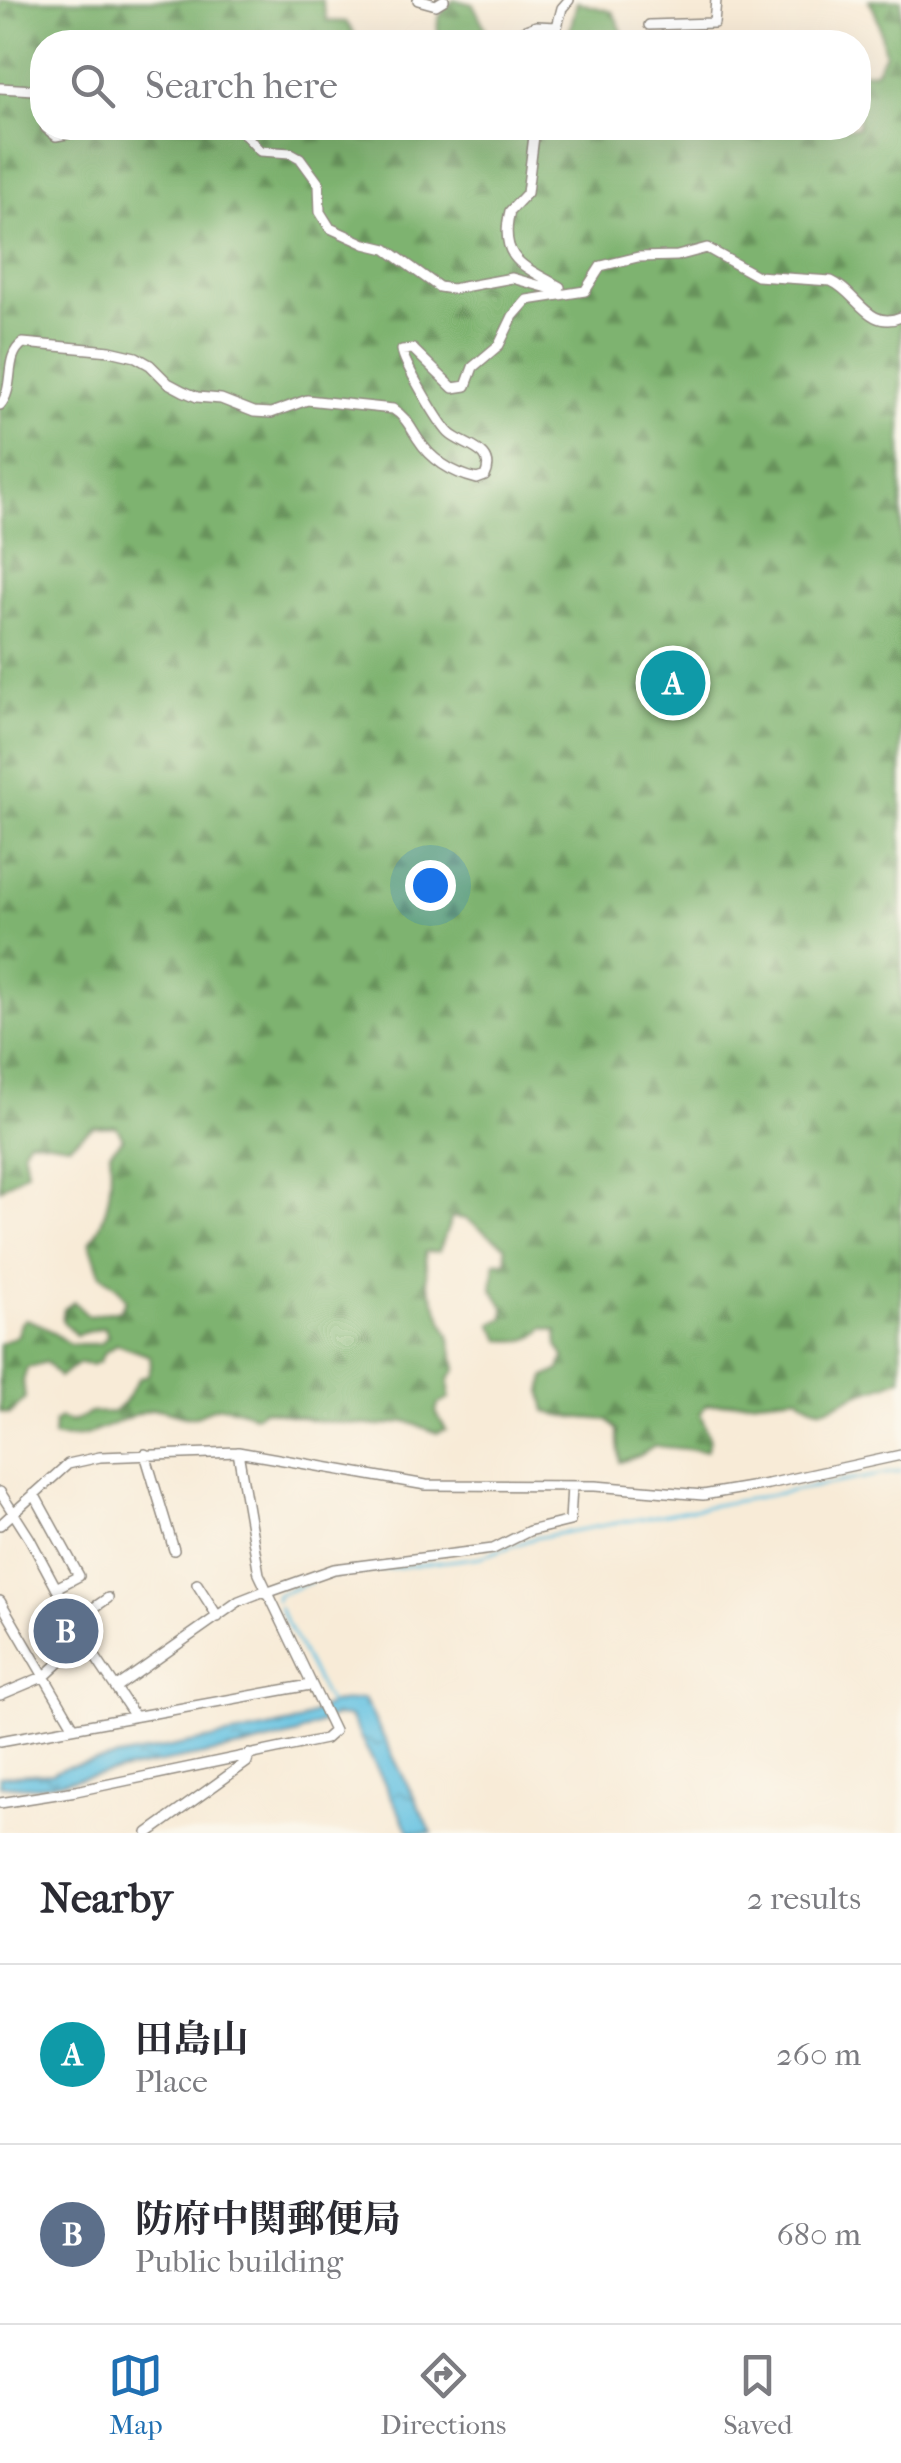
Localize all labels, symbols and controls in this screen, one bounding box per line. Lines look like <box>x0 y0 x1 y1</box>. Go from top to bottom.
search box <box>30 30 871 140</box>
icon: search <box>65 58 120 113</box>
text: Search here <box>145 63 338 108</box>
pin: A <box>640 646 706 720</box>
your location <box>405 860 456 911</box>
pin: B <box>34 1594 98 1668</box>
text: Nearby <box>40 1874 172 1923</box>
text: 2 results <box>747 1880 861 1917</box>
text: 田島山 <box>135 2017 249 2062</box>
text: A <box>62 2036 83 2073</box>
text: 260 m <box>776 2036 861 2073</box>
text: Place <box>135 2063 208 2100</box>
text: 防府中関郵便局 <box>135 2197 401 2242</box>
text: B <box>62 2216 83 2253</box>
text: 680 m <box>776 2216 861 2253</box>
text: Public building <box>135 2243 343 2280</box>
tab: Map <box>108 2348 163 2441</box>
tab: Directions <box>380 2348 506 2441</box>
tab: Saved <box>723 2348 793 2441</box>

